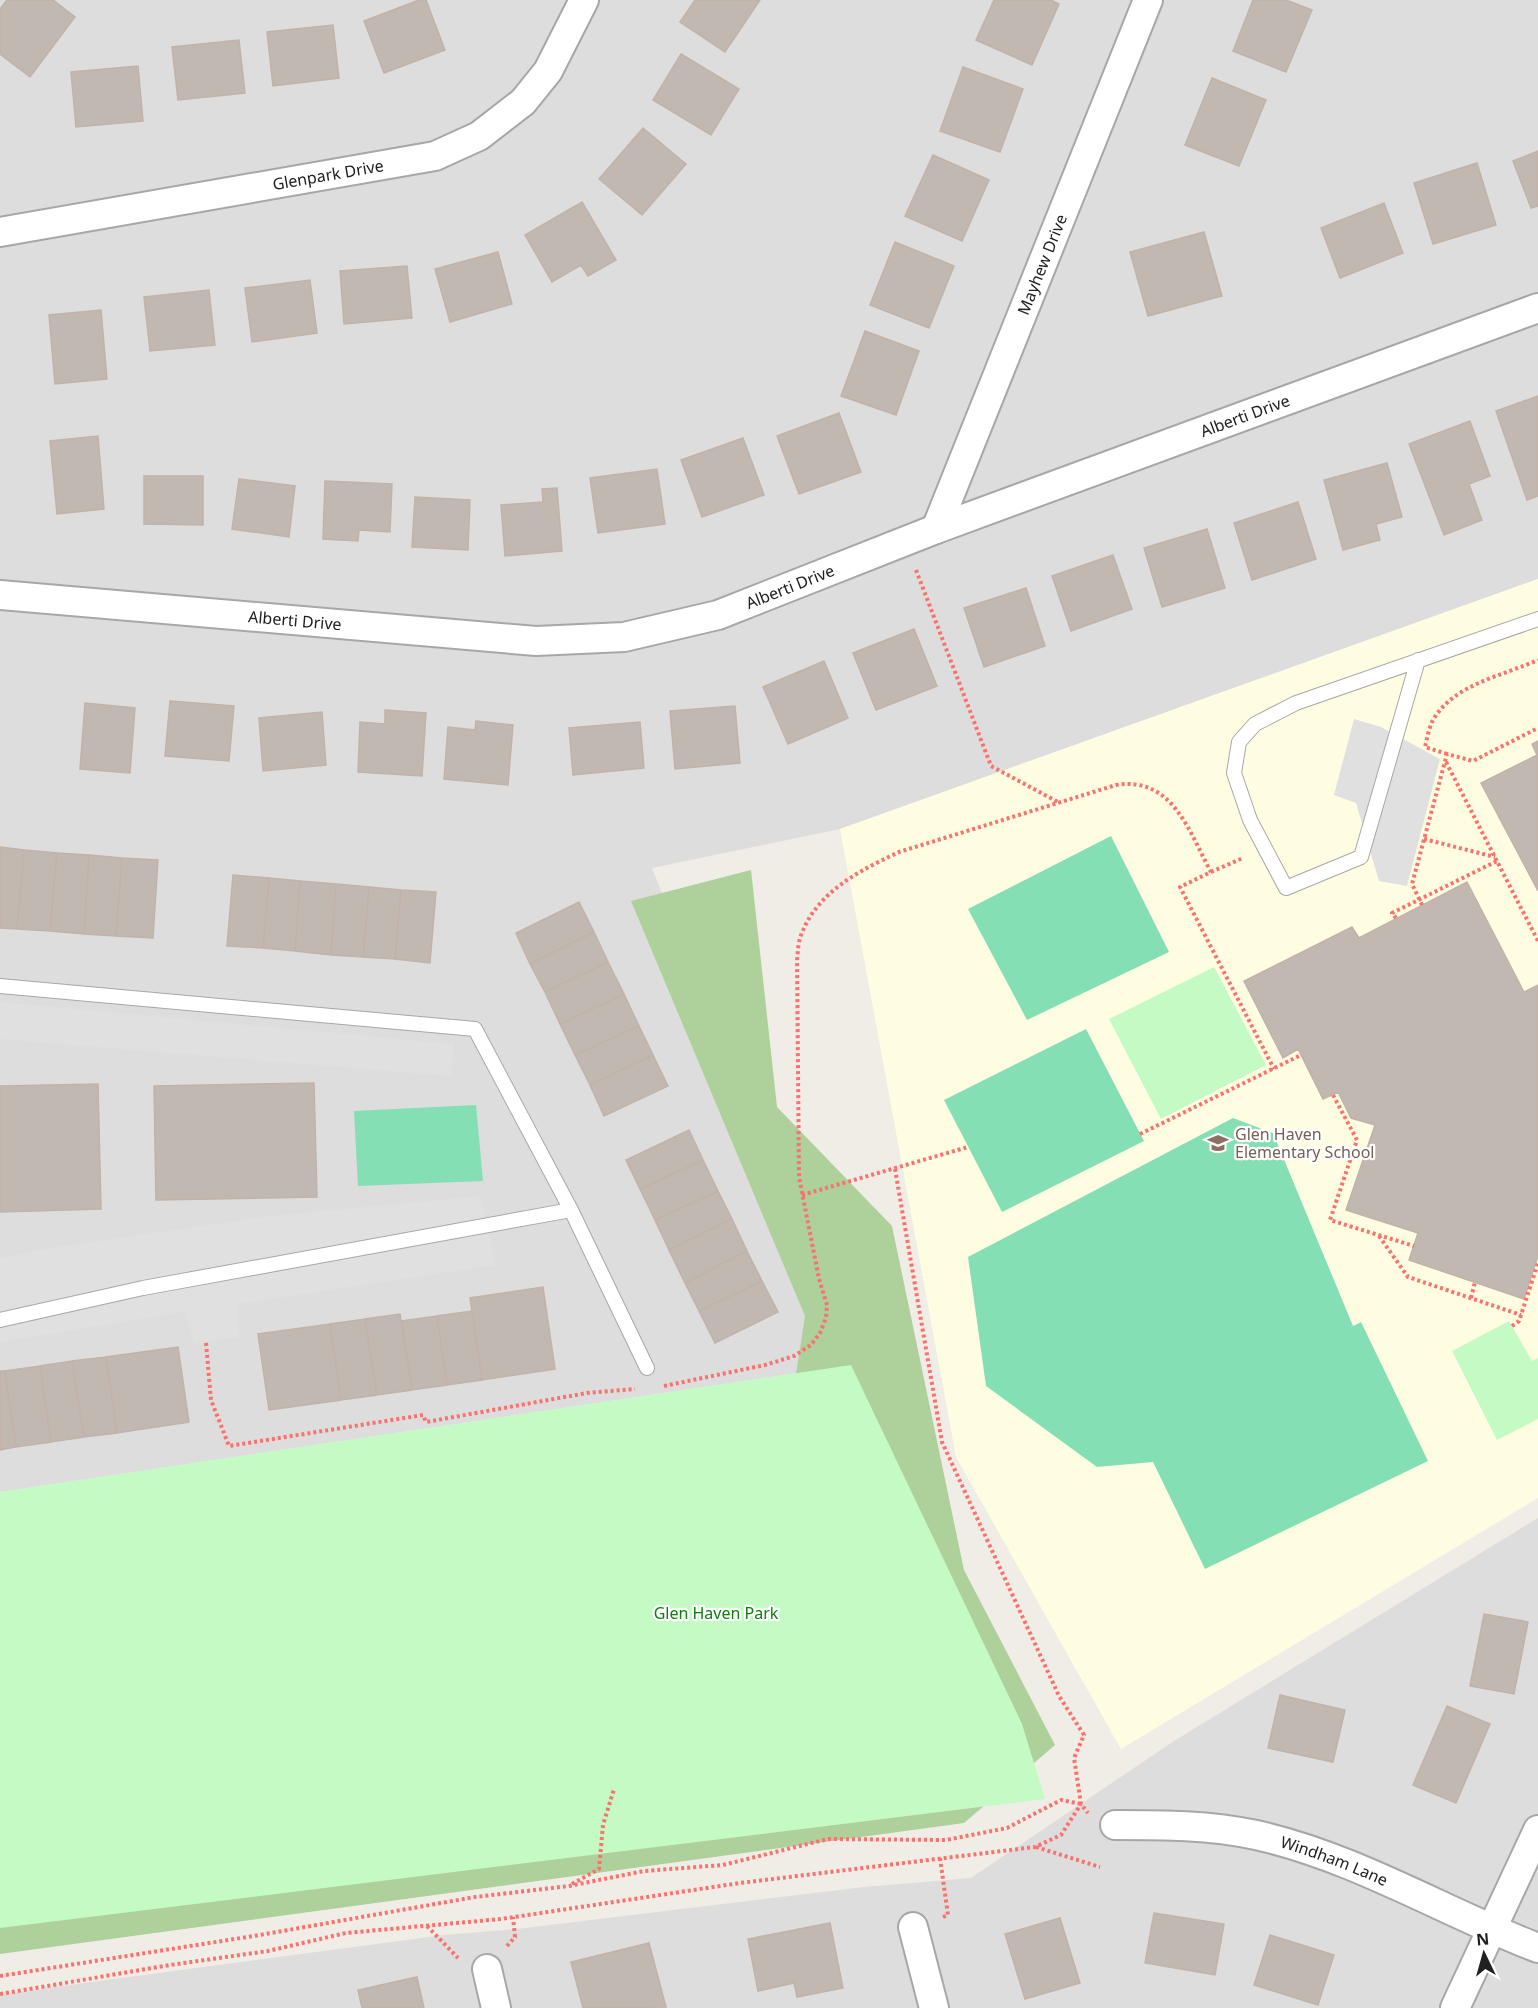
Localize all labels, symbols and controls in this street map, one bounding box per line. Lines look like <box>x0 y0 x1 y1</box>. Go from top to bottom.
street label: Glenpark Drive <box>271 154 385 195</box>
street label: Mayhew Drive <box>1012 211 1072 318</box>
street label: Alberti Drive <box>1197 389 1293 442</box>
street label: Alberti Drive <box>742 559 838 614</box>
street label: Alberti Drive <box>247 605 342 635</box>
place label: Glen Haven Elementary School <box>1235 1123 1374 1163</box>
school or university icon: Glen Haven Elementary School <box>1206 1131 1230 1155</box>
park label: Glen Haven Park <box>654 1602 779 1624</box>
street label: Windham Lane <box>1278 1831 1391 1891</box>
north arrow <box>1454 1924 1514 1984</box>
text: N <box>1475 1928 1490 1951</box>

